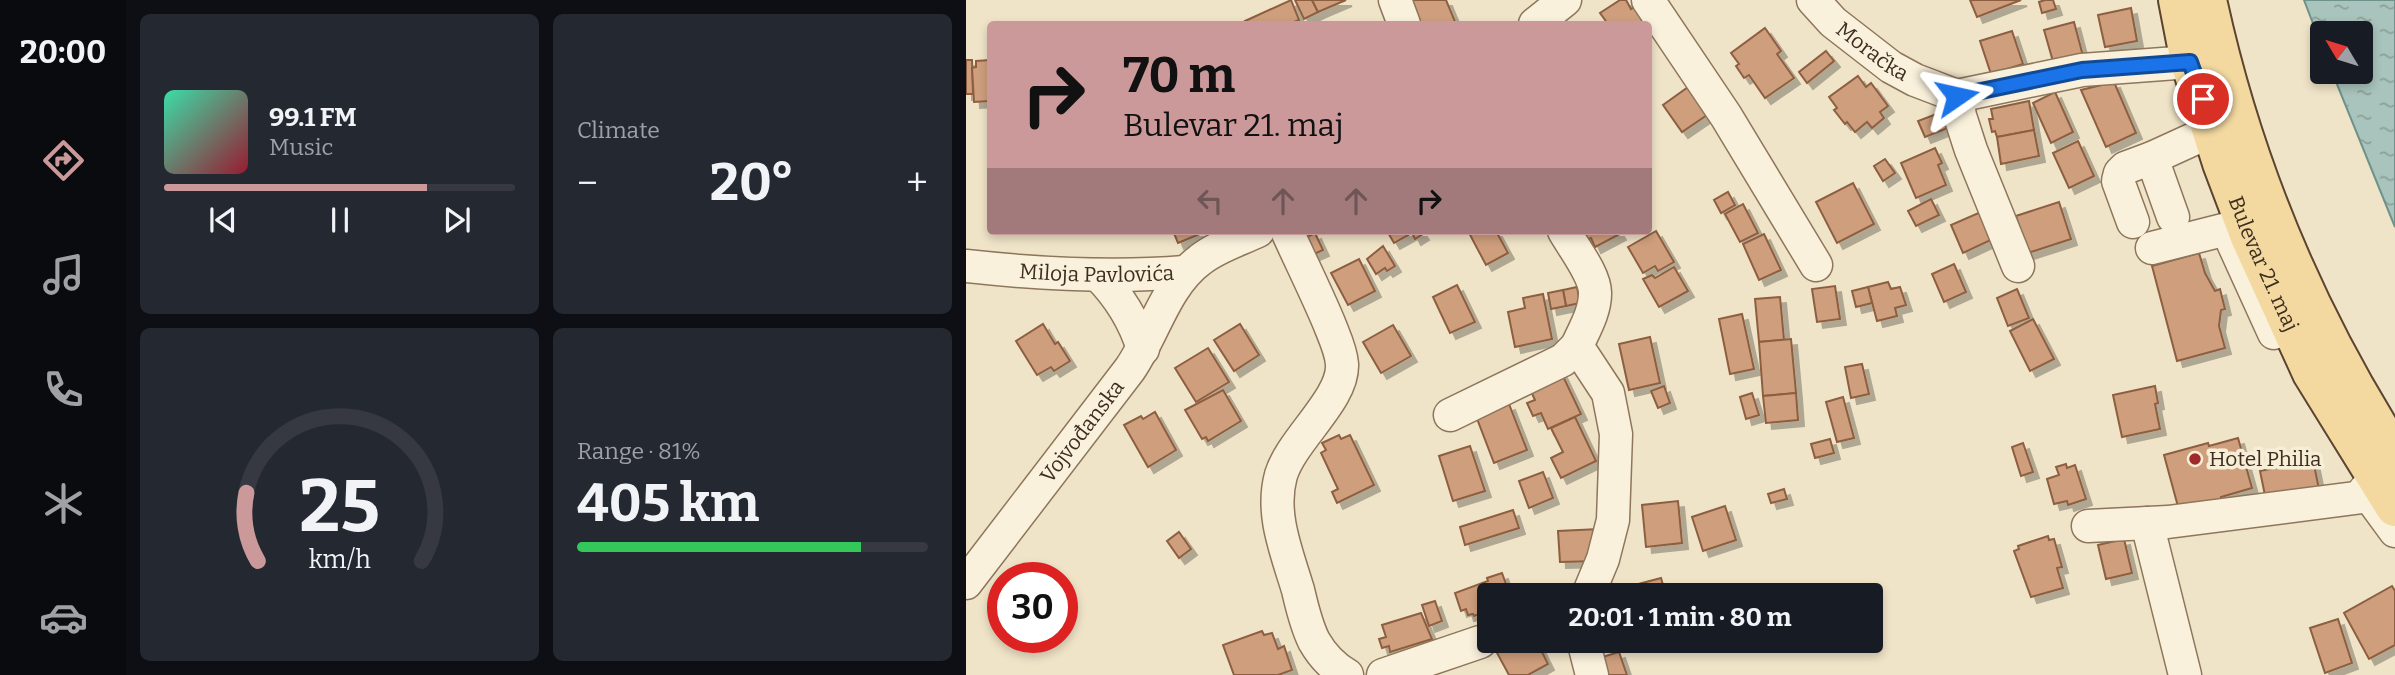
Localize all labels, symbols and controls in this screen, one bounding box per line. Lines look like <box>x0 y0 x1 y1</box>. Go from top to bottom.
street label: Moračka <box>1831 16 1913 87</box>
north arrow <box>2310 21 2373 84</box>
map controls <box>2310 21 2373 84</box>
text: 20:00 <box>20 33 106 71</box>
text: 70 m <box>1123 46 1235 105</box>
icon: right <box>1008 49 1099 140</box>
position arrow <box>1920 59 1994 133</box>
pin <box>2173 69 2233 129</box>
icon: arrive <box>2184 80 2222 118</box>
text: 99.1 FM <box>269 102 357 133</box>
text: Bulevar 21. maj <box>1123 106 1344 144</box>
text: Climate <box>577 116 660 144</box>
text: Music <box>269 133 333 161</box>
icon: directions <box>39 136 88 185</box>
text: 20° <box>710 151 794 214</box>
text: − <box>577 160 598 206</box>
text: + <box>906 160 928 206</box>
icon: left <box>1191 182 1229 220</box>
icon: ahead <box>1264 182 1302 220</box>
icon: ahead <box>1337 182 1375 220</box>
icon: right <box>1410 182 1448 220</box>
street label: Bulevar 21. maj <box>2223 192 2304 335</box>
icon: previous <box>204 201 242 239</box>
icon: pause <box>321 201 359 239</box>
icon: next <box>438 201 476 239</box>
icon: music <box>39 250 88 299</box>
street label: Miloja Pavlovića <box>1018 258 1175 288</box>
icon: phone <box>39 365 88 414</box>
street label: Vojvođanska <box>1035 374 1130 488</box>
text: Range · 81% <box>577 437 701 465</box>
place label: Hotel Philia <box>2209 446 2322 472</box>
marker: Hotel Philia <box>2187 451 2203 467</box>
text: 25 <box>299 463 380 550</box>
text: 405 km <box>577 472 759 535</box>
icon: climate <box>39 479 88 528</box>
text: km/h <box>309 544 371 574</box>
speed limit sign: 30 <box>987 562 1078 653</box>
icon: car <box>39 593 88 642</box>
text: 20:01 · 1 min · 80 m <box>1569 602 1792 633</box>

